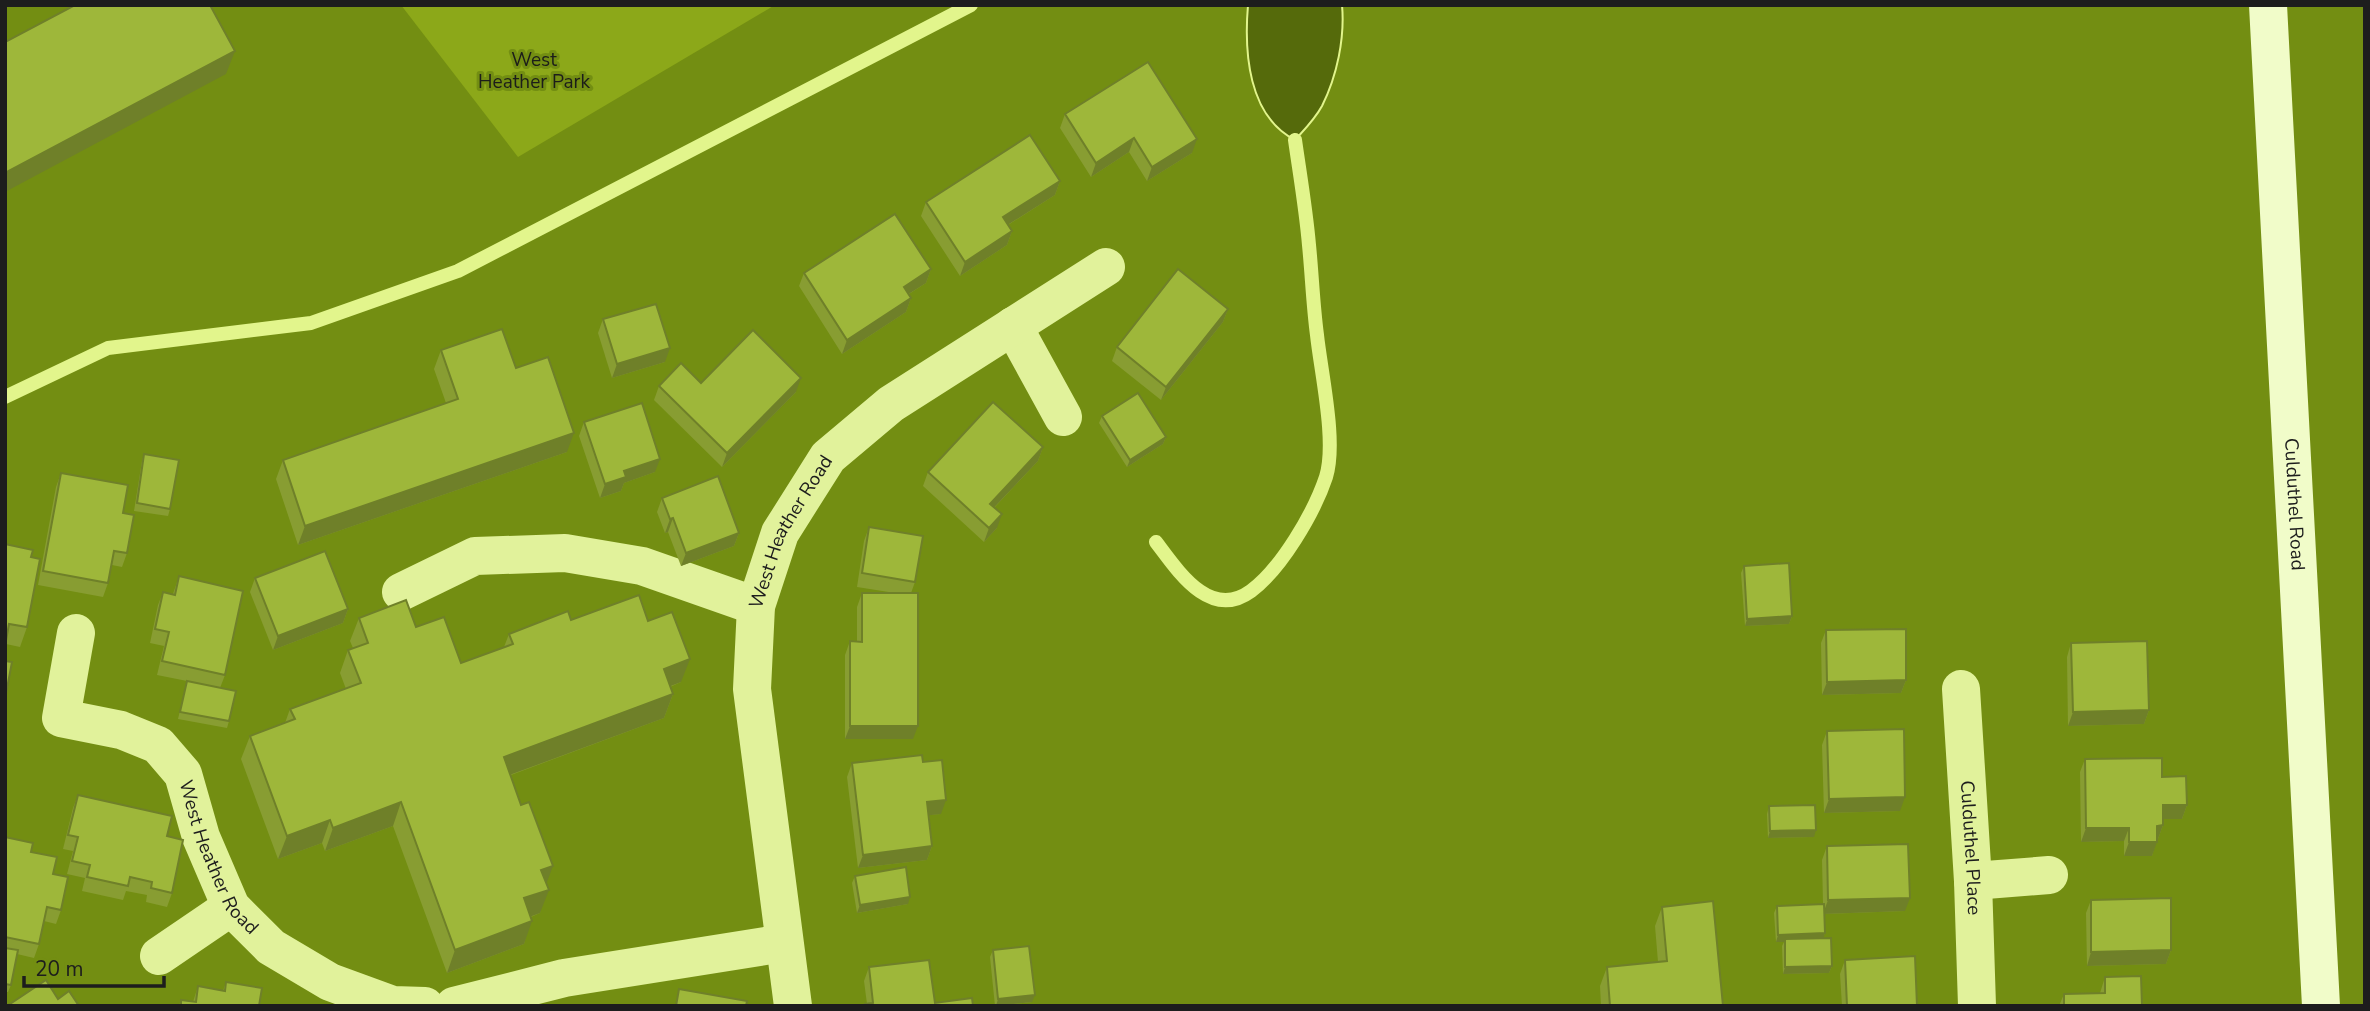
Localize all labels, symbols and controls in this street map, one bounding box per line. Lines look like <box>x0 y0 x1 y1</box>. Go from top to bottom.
park label: West Heather Park <box>478 47 590 95</box>
street label: Culduthel Road <box>2278 437 2311 571</box>
street label: West Heather Road <box>743 450 839 612</box>
street label: West Heather Road <box>172 777 264 940</box>
street label: Culduthel Place <box>1954 779 1987 916</box>
scale bar <box>24 944 164 988</box>
text: 20 m <box>35 955 84 983</box>

